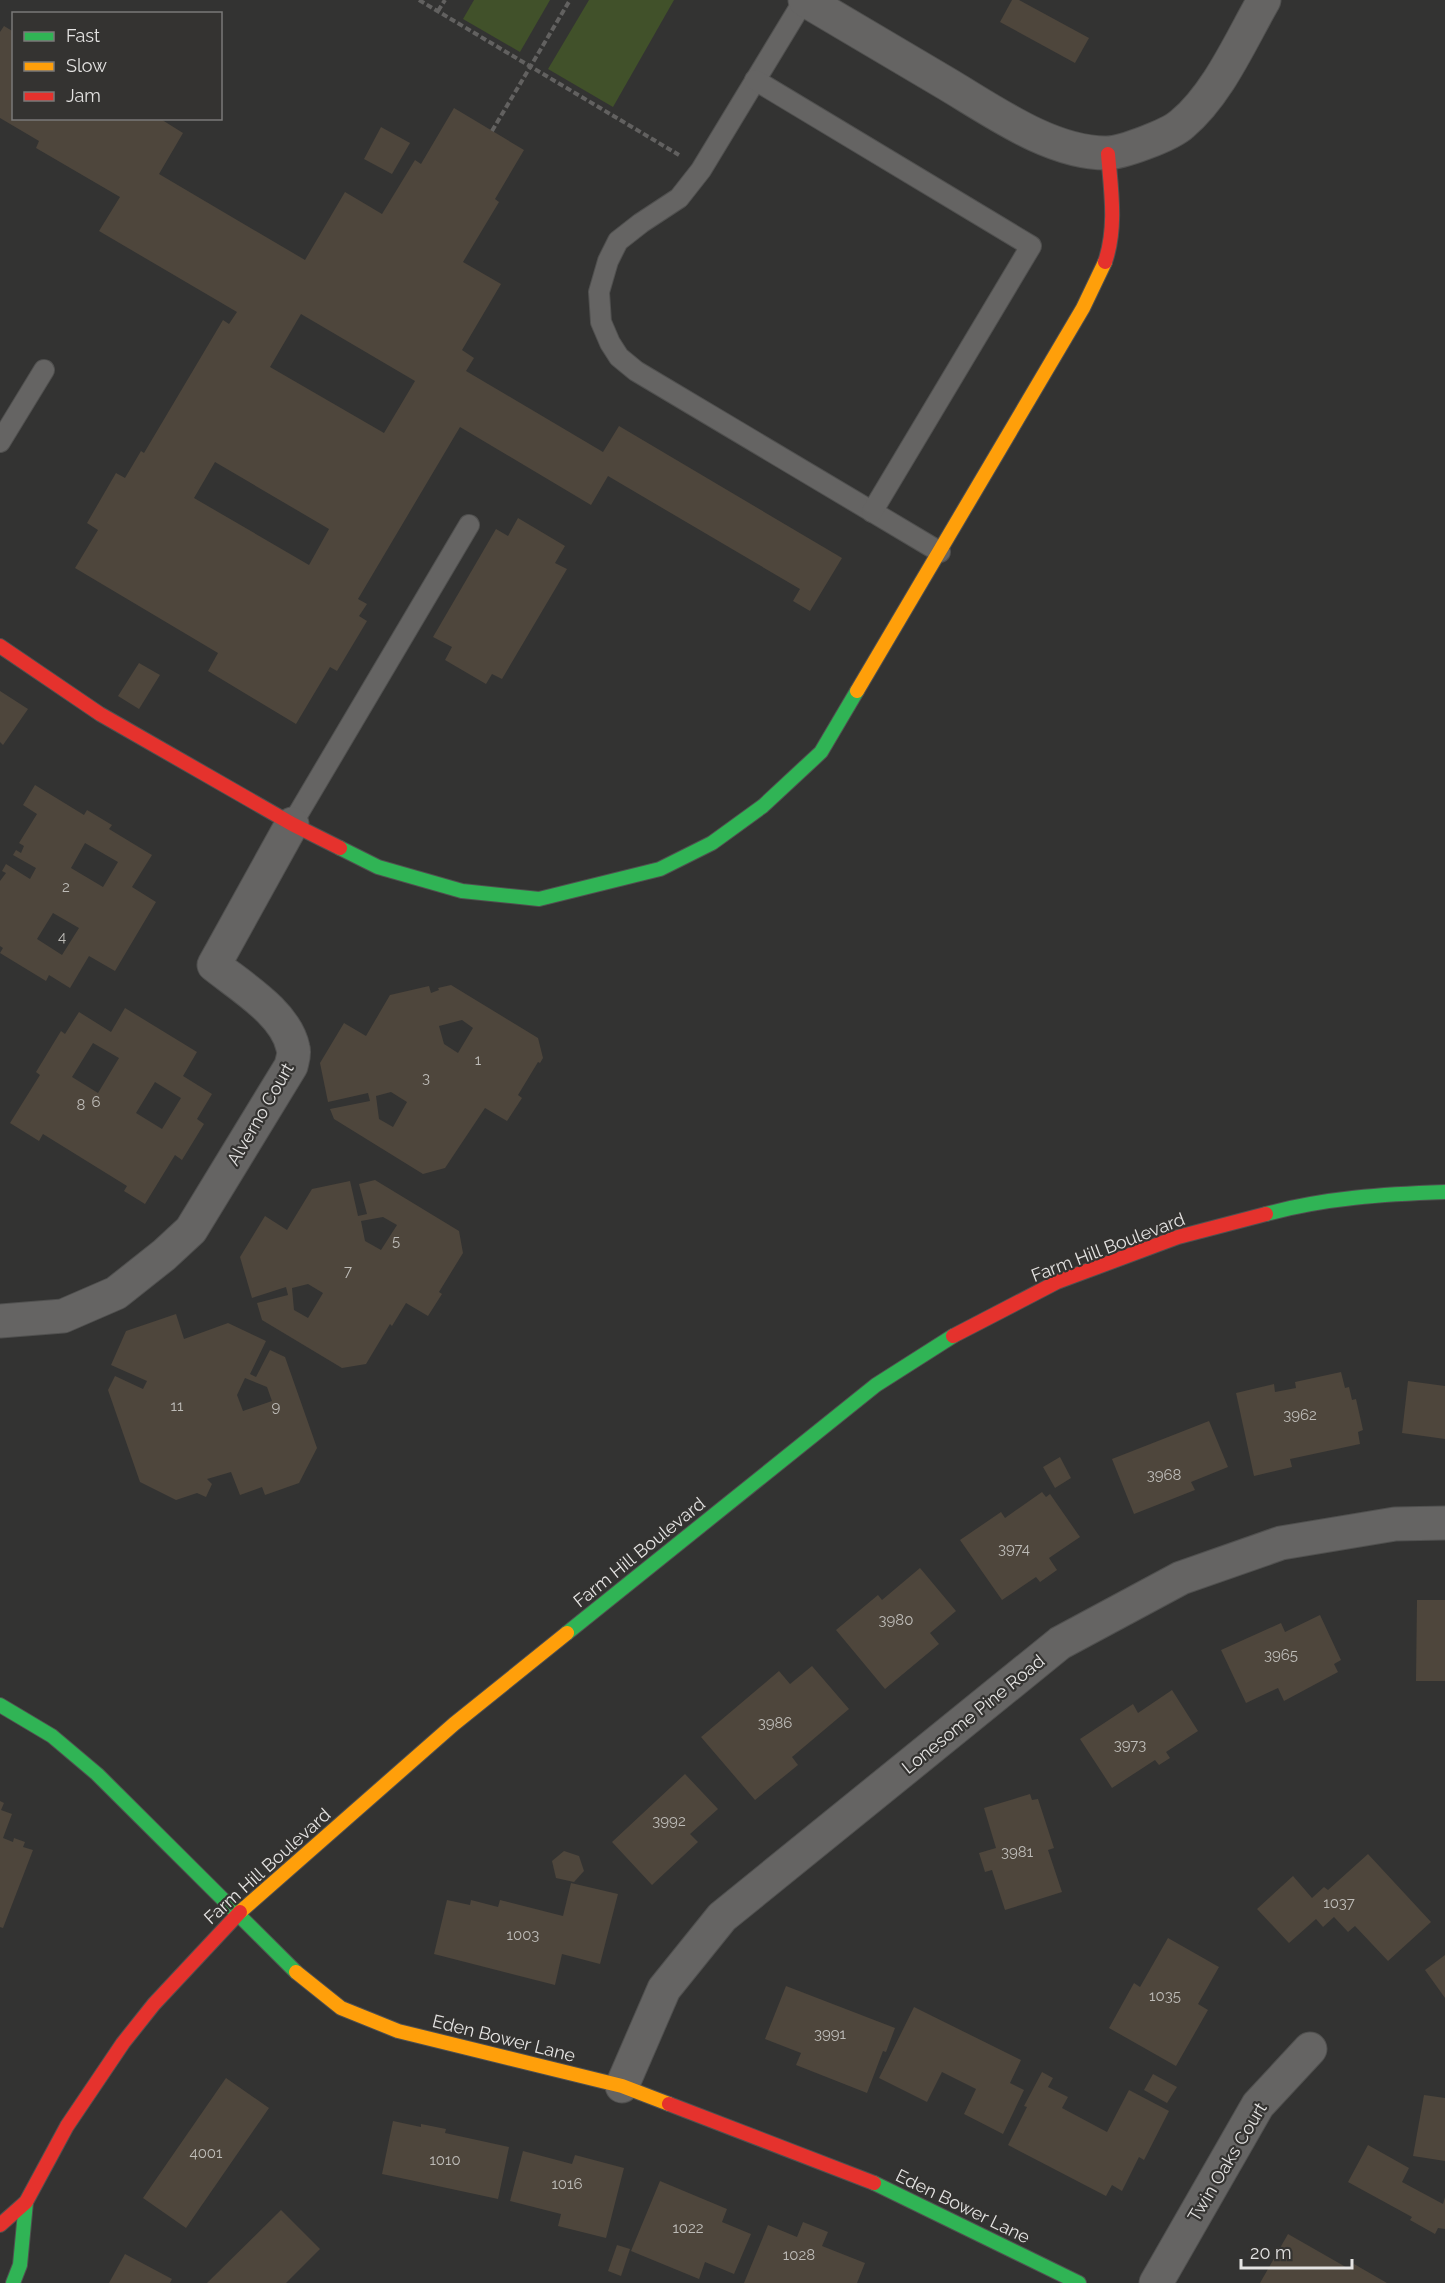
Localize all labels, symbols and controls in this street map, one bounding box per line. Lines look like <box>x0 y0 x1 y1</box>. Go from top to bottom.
legend <box>12 12 222 120</box>
text: Fast <box>66 25 100 46</box>
text: Slow <box>66 55 107 76</box>
text: Jam <box>66 85 101 106</box>
house number: 2 <box>62 878 70 896</box>
house number: 4 <box>58 928 66 946</box>
house number: 1 <box>475 1051 482 1069</box>
street label: Alverno Court <box>222 1059 298 1169</box>
house number: 3 <box>422 1069 430 1087</box>
house number: 6 <box>91 1093 101 1111</box>
house number: 8 <box>77 1096 86 1114</box>
street label: Farm Hill Boulevard <box>1028 1208 1188 1286</box>
house number: 5 <box>392 1232 400 1250</box>
house number: 7 <box>344 1262 352 1280</box>
house number: 11 <box>171 1397 184 1415</box>
house number: 9 <box>272 1398 281 1416</box>
house number: 3962 <box>1283 1406 1317 1424</box>
house number: 3968 <box>1147 1466 1181 1484</box>
street label: Farm Hill Boulevard <box>569 1493 709 1611</box>
house number: 3974 <box>998 1540 1030 1558</box>
house number: 3980 <box>879 1611 913 1629</box>
house number: 3965 <box>1264 1646 1298 1664</box>
street label: Lonesome Pine Road <box>898 1650 1048 1778</box>
house number: 3986 <box>758 1714 792 1732</box>
house number: 3973 <box>1114 1736 1146 1754</box>
street label: Farm Hill Boulevard <box>199 1804 335 1928</box>
house number: 3992 <box>652 1812 686 1830</box>
house number: 3981 <box>1001 1843 1034 1861</box>
house number: 1037 <box>1323 1894 1355 1912</box>
house number: 1003 <box>507 1926 539 1944</box>
house number: 1035 <box>1149 1987 1181 2005</box>
street label: Eden Bower Lane <box>430 2010 578 2066</box>
house number: 3991 <box>814 2025 847 2043</box>
street label: Twin Oaks Court <box>1183 2099 1271 2225</box>
house number: 4001 <box>190 2144 223 2162</box>
house number: 1010 <box>429 2151 461 2169</box>
street label: Eden Bower Lane <box>892 2164 1034 2248</box>
house number: 1016 <box>551 2175 583 2193</box>
house number: 1022 <box>672 2219 704 2237</box>
scale bar <box>1241 2232 1352 2270</box>
text: 20 m <box>1250 2242 1292 2263</box>
house number: 1028 <box>783 2246 815 2264</box>

